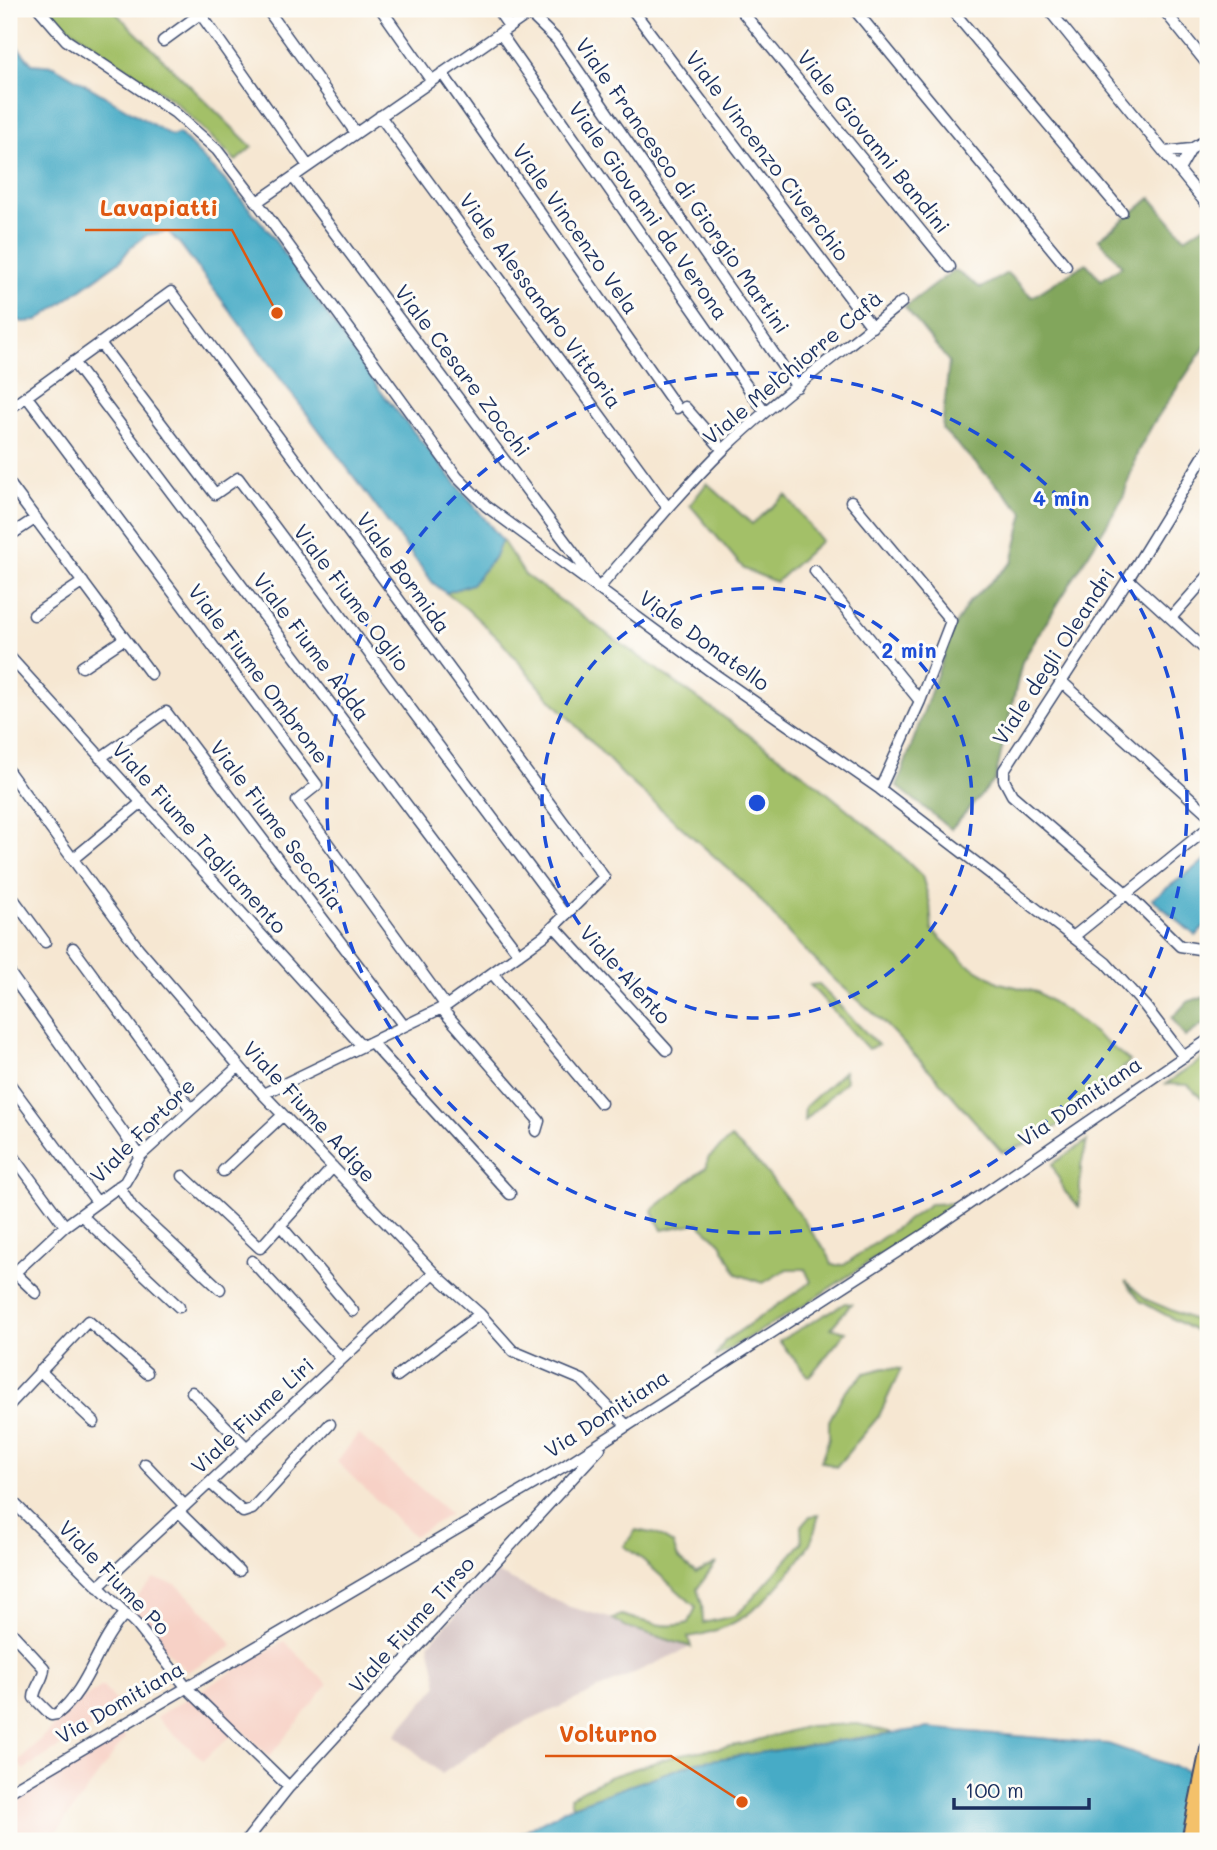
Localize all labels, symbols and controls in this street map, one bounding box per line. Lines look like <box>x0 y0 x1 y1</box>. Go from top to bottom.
street label: Viale Francesco di Giorgio Martini <box>570 32 796 338</box>
street label: Viale Giovanni Bandini <box>792 44 957 238</box>
street label: Viale Vincenzo Civerchio <box>680 45 856 266</box>
street label: Viale Giovanni da Verona <box>563 96 735 325</box>
street label: Viale Vincenzo Vela <box>507 138 645 319</box>
callout: Lavapiatti <box>85 186 232 230</box>
street label: Viale Alessandro Vittoria <box>454 187 629 413</box>
text: Lavapiatti <box>100 192 218 222</box>
street label: Viale Cesare Zocchi <box>389 278 537 462</box>
street label: Viale Melchiorre Cafà <box>697 284 887 450</box>
text: 4 min <box>1033 484 1089 511</box>
street label: Viale Bormida <box>351 506 457 638</box>
street label: Viale Fiume Oglio <box>288 518 416 676</box>
street label: Viale degli Oleandri <box>986 563 1120 749</box>
street label: Viale Fiume Adda <box>248 567 377 725</box>
street label: Viale Fiume Ombrone <box>183 578 336 768</box>
street label: Viale Donatello <box>634 583 775 696</box>
text: 2 min <box>881 636 937 663</box>
street label: Viale Fiume Secchia <box>205 734 350 914</box>
street label: Viale Fiume Tagliamento <box>107 735 293 939</box>
centre of rings <box>745 791 769 815</box>
street label: Viale Alento <box>575 919 678 1029</box>
street label: Viale Fiume Adige <box>238 1035 383 1187</box>
street label: Via Domitiana <box>1012 1050 1146 1152</box>
street label: Viale Fortore <box>84 1072 200 1188</box>
street label: Viale Fiume Liri <box>185 1351 319 1479</box>
street label: Via Domitiana <box>539 1362 674 1463</box>
street label: Viale Fiume Po <box>53 1514 177 1640</box>
street label: Viale Fiume Tirso <box>342 1550 480 1698</box>
street label: Via Domitiana <box>50 1654 188 1749</box>
callout: Volturno <box>545 1712 671 1756</box>
text: Volturno <box>559 1718 657 1748</box>
scale bar <box>954 1766 1089 1810</box>
text: 100 m <box>965 1776 1024 1803</box>

